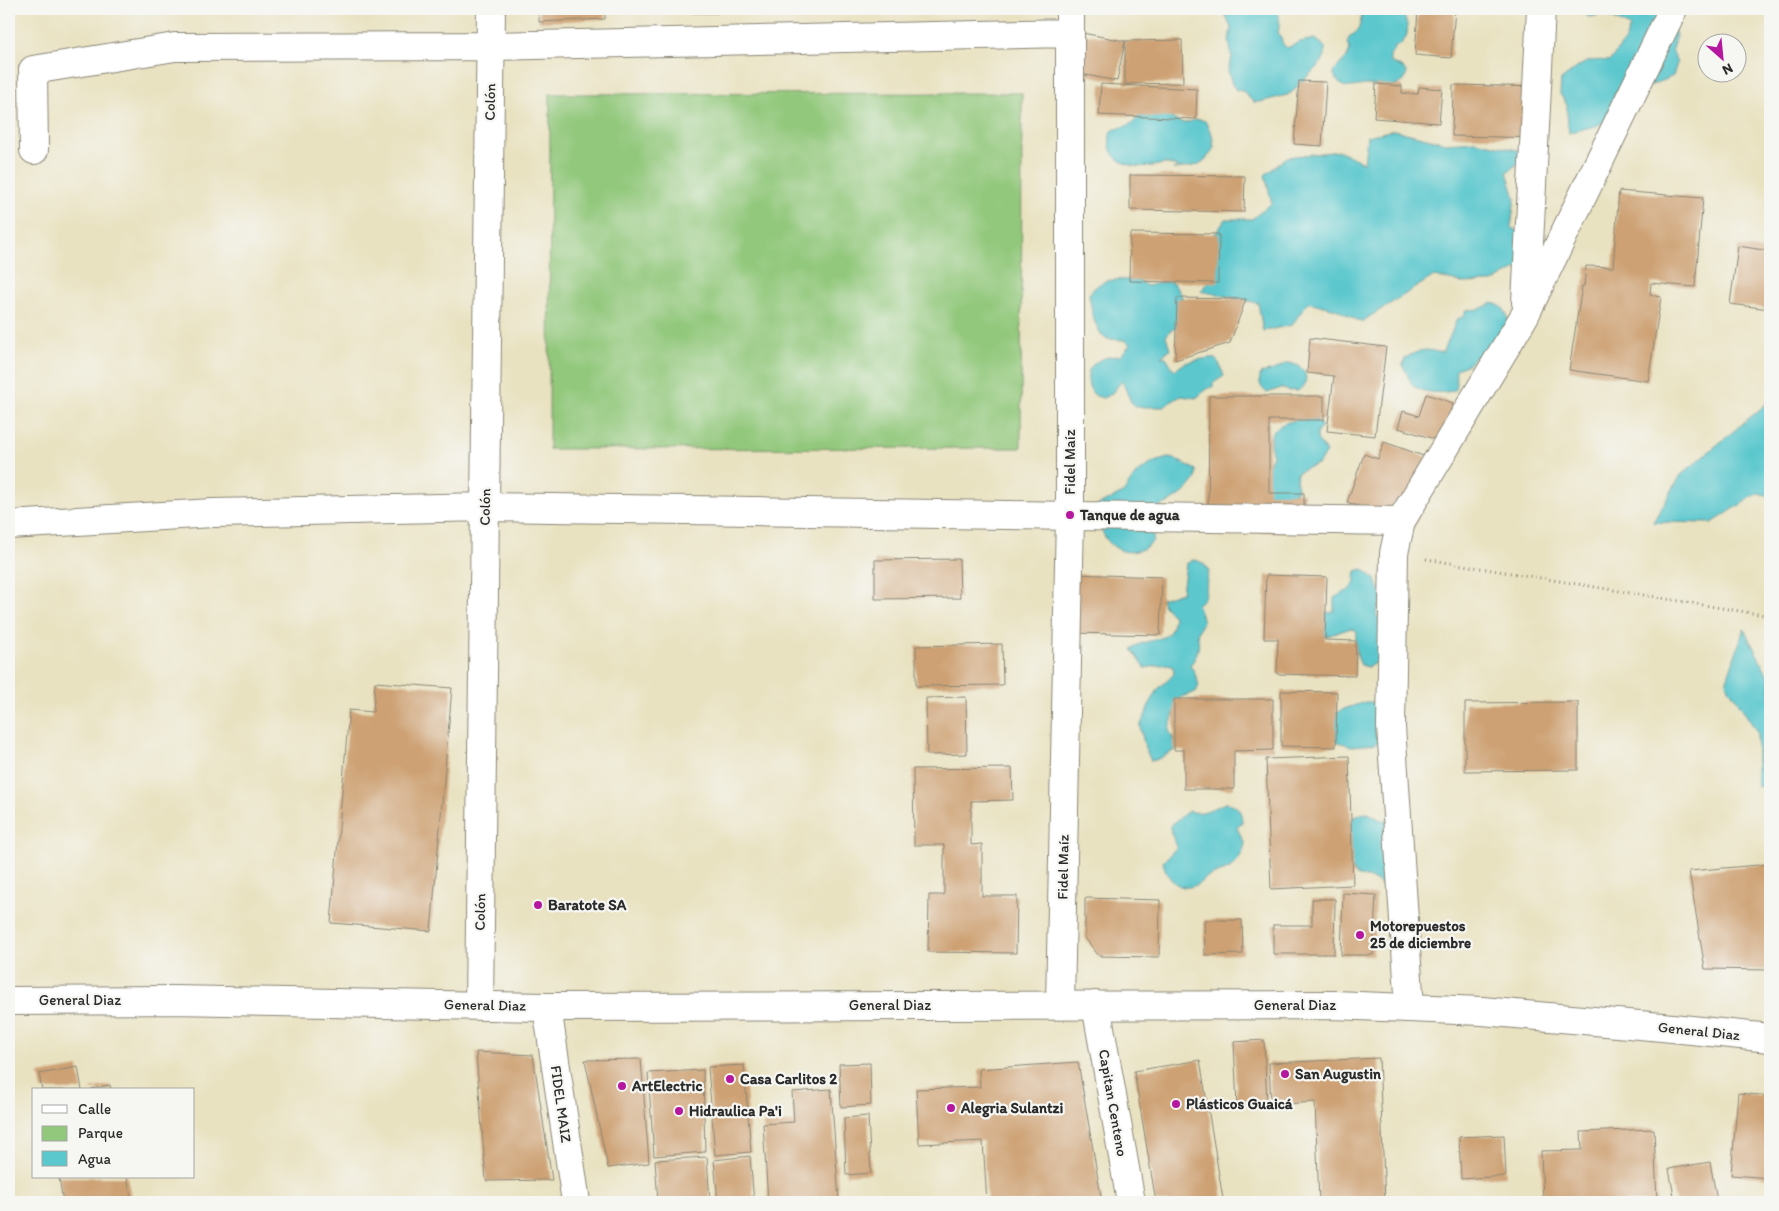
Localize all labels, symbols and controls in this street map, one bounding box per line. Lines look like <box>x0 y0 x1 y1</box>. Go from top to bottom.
north arrow <box>1696 32 1746 82</box>
text: N <box>1720 59 1736 79</box>
street label: Colón <box>481 83 499 121</box>
street label: Fidel Maíz <box>1061 429 1079 495</box>
street label: Colón <box>476 488 494 526</box>
place label: Tanque de agua <box>1079 506 1180 525</box>
marker: Tanque de agua <box>1064 509 1076 521</box>
street label: Fidel Maíz <box>1053 834 1073 900</box>
street label: Colón <box>471 893 489 931</box>
place label: Baratote SA <box>548 896 627 914</box>
marker: Baratote SA <box>532 899 544 911</box>
place label: Motorepuestos 25 de diciembre <box>1370 917 1471 952</box>
marker: Motorepuestos 25 de diciembre <box>1354 929 1366 941</box>
street label: General Diaz <box>39 991 121 1009</box>
street label: General Diaz <box>444 995 526 1015</box>
street label: General Diaz <box>849 996 931 1014</box>
street label: General Diaz <box>1254 996 1336 1014</box>
street label: General Diaz <box>1657 1018 1741 1044</box>
street label: Capitan Centeno <box>1095 1048 1131 1158</box>
street label: FIDEL MAIZ <box>547 1064 575 1144</box>
place label: San Augustin <box>1295 1065 1382 1084</box>
marker: San Augustin <box>1279 1068 1291 1080</box>
place label: Casa Carlitos 2 <box>740 1070 837 1088</box>
marker: Casa Carlitos 2 <box>724 1073 736 1085</box>
place label: ArtElectric <box>631 1077 702 1095</box>
marker: ArtElectric <box>616 1080 628 1092</box>
legend <box>32 1088 195 1178</box>
place label: Plásticos Guaicá <box>1186 1095 1293 1113</box>
marker: Plásticos Guaicá <box>1170 1098 1182 1110</box>
place label: Alegria Sulantzi <box>960 1099 1064 1118</box>
text: Calle <box>78 1100 111 1118</box>
place label: Hidraulica Pa'i <box>689 1102 782 1120</box>
marker: Alegria Sulantzi <box>945 1102 957 1114</box>
marker: Hidraulica Pa'i <box>673 1105 685 1117</box>
text: Parque <box>78 1124 123 1142</box>
text: Agua <box>78 1150 112 1168</box>

